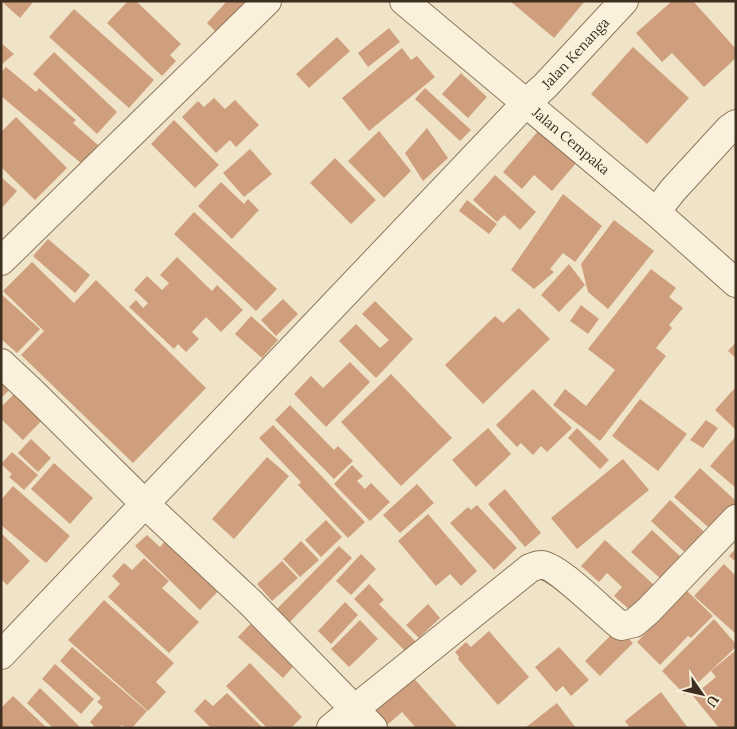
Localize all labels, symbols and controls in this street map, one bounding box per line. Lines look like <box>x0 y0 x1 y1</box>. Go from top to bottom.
street label: Jalan Kenanga <box>537 14 613 94</box>
street label: Jalan Cempaka <box>528 103 614 179</box>
north arrow <box>677 669 727 719</box>
text: U <box>702 692 723 711</box>

